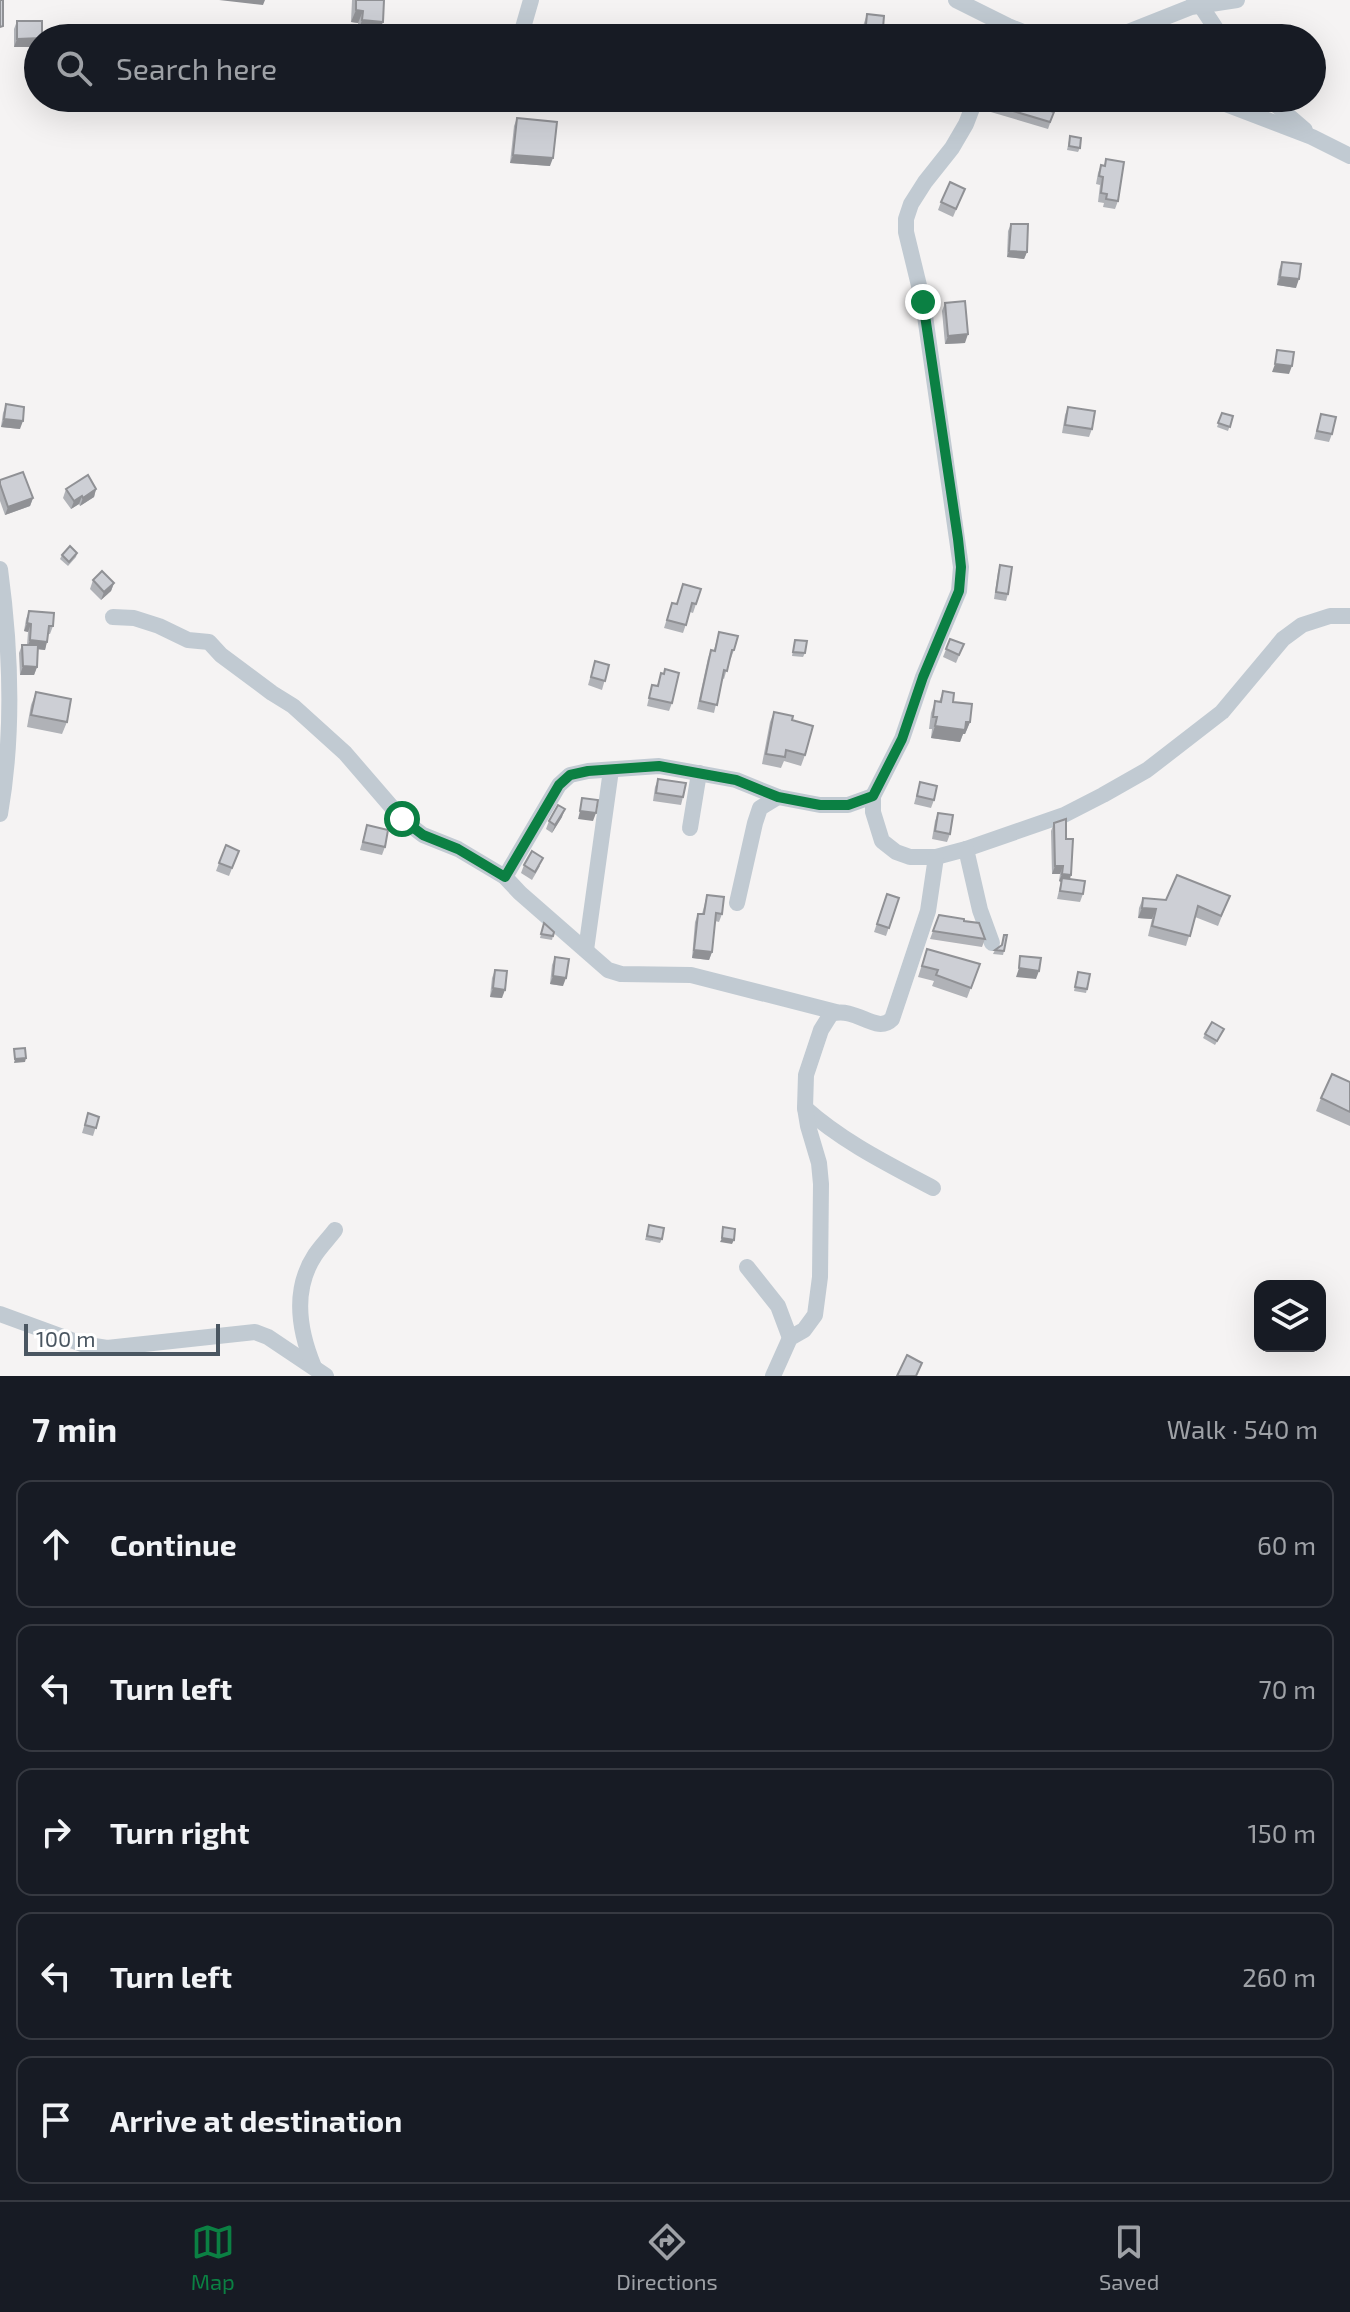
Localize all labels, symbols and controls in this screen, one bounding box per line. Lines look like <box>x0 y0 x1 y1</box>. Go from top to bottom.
search box <box>24 24 1326 112</box>
icon: search <box>52 46 96 90</box>
text: Search here <box>116 50 277 86</box>
route end <box>905 284 941 320</box>
route start <box>384 801 420 837</box>
map controls <box>1254 1280 1326 1352</box>
button: layers <box>1254 1280 1326 1352</box>
scale bar <box>24 1320 220 1356</box>
text: 100 m <box>36 1325 95 1351</box>
text: 7 min <box>32 1408 117 1449</box>
text: Walk · 540 m <box>1167 1413 1318 1444</box>
icon: ahead <box>34 1522 78 1566</box>
text: Continue <box>110 1526 237 1562</box>
text: 60 m <box>1257 1529 1316 1560</box>
icon: left <box>34 1666 78 1710</box>
text: Turn left <box>110 1670 232 1706</box>
text: 70 m <box>1258 1673 1316 1704</box>
icon: right <box>34 1810 78 1854</box>
text: Turn right <box>110 1814 250 1850</box>
text: 150 m <box>1247 1817 1316 1848</box>
icon: left <box>34 1954 78 1998</box>
text: Turn left <box>110 1958 232 1994</box>
text: 260 m <box>1242 1961 1316 1992</box>
icon: arrive <box>34 2098 78 2142</box>
text: Arrive at destination <box>110 2102 402 2138</box>
tab: Map <box>191 2220 235 2294</box>
tab: Directions <box>616 2220 718 2294</box>
tab: Saved <box>1099 2220 1159 2294</box>

